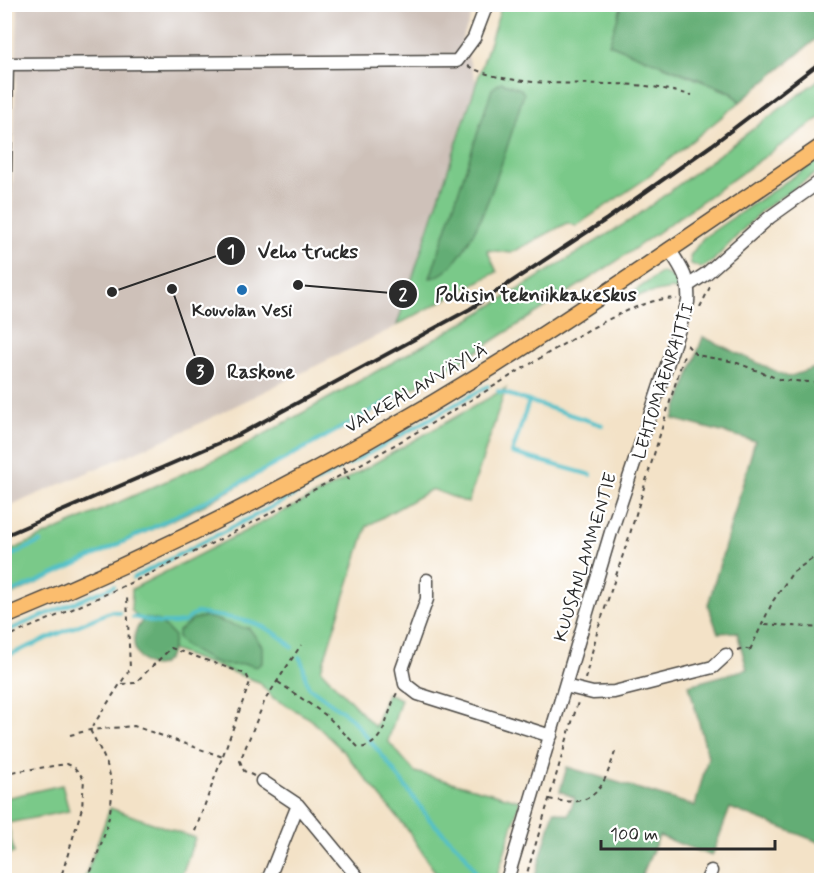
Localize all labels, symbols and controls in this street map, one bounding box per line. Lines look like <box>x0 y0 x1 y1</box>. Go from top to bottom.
callout: Veho trucks <box>216 232 370 270</box>
text: Veho trucks <box>258 239 358 266</box>
text: 1 <box>227 240 235 264</box>
callout: Poliisin tekniikkakeskus <box>388 275 655 313</box>
text: Poliisin tekniikkakeskus <box>435 282 637 309</box>
marker: Kouvolan Vesi <box>235 283 249 297</box>
text: 2 <box>399 283 408 307</box>
place label: Kouvolan Vesi <box>192 299 292 323</box>
street label: LEHTOMÄENRAITTI <box>627 300 701 462</box>
street label: VALKEALANVÄYLÄ <box>341 338 492 439</box>
callout: Raskone <box>185 352 307 390</box>
text: Raskone <box>227 359 296 386</box>
text: 3 <box>196 360 205 384</box>
street label: KUUSANLAMMENTIE <box>549 470 623 645</box>
scale bar <box>601 813 775 851</box>
text: 100 m <box>610 823 658 847</box>

